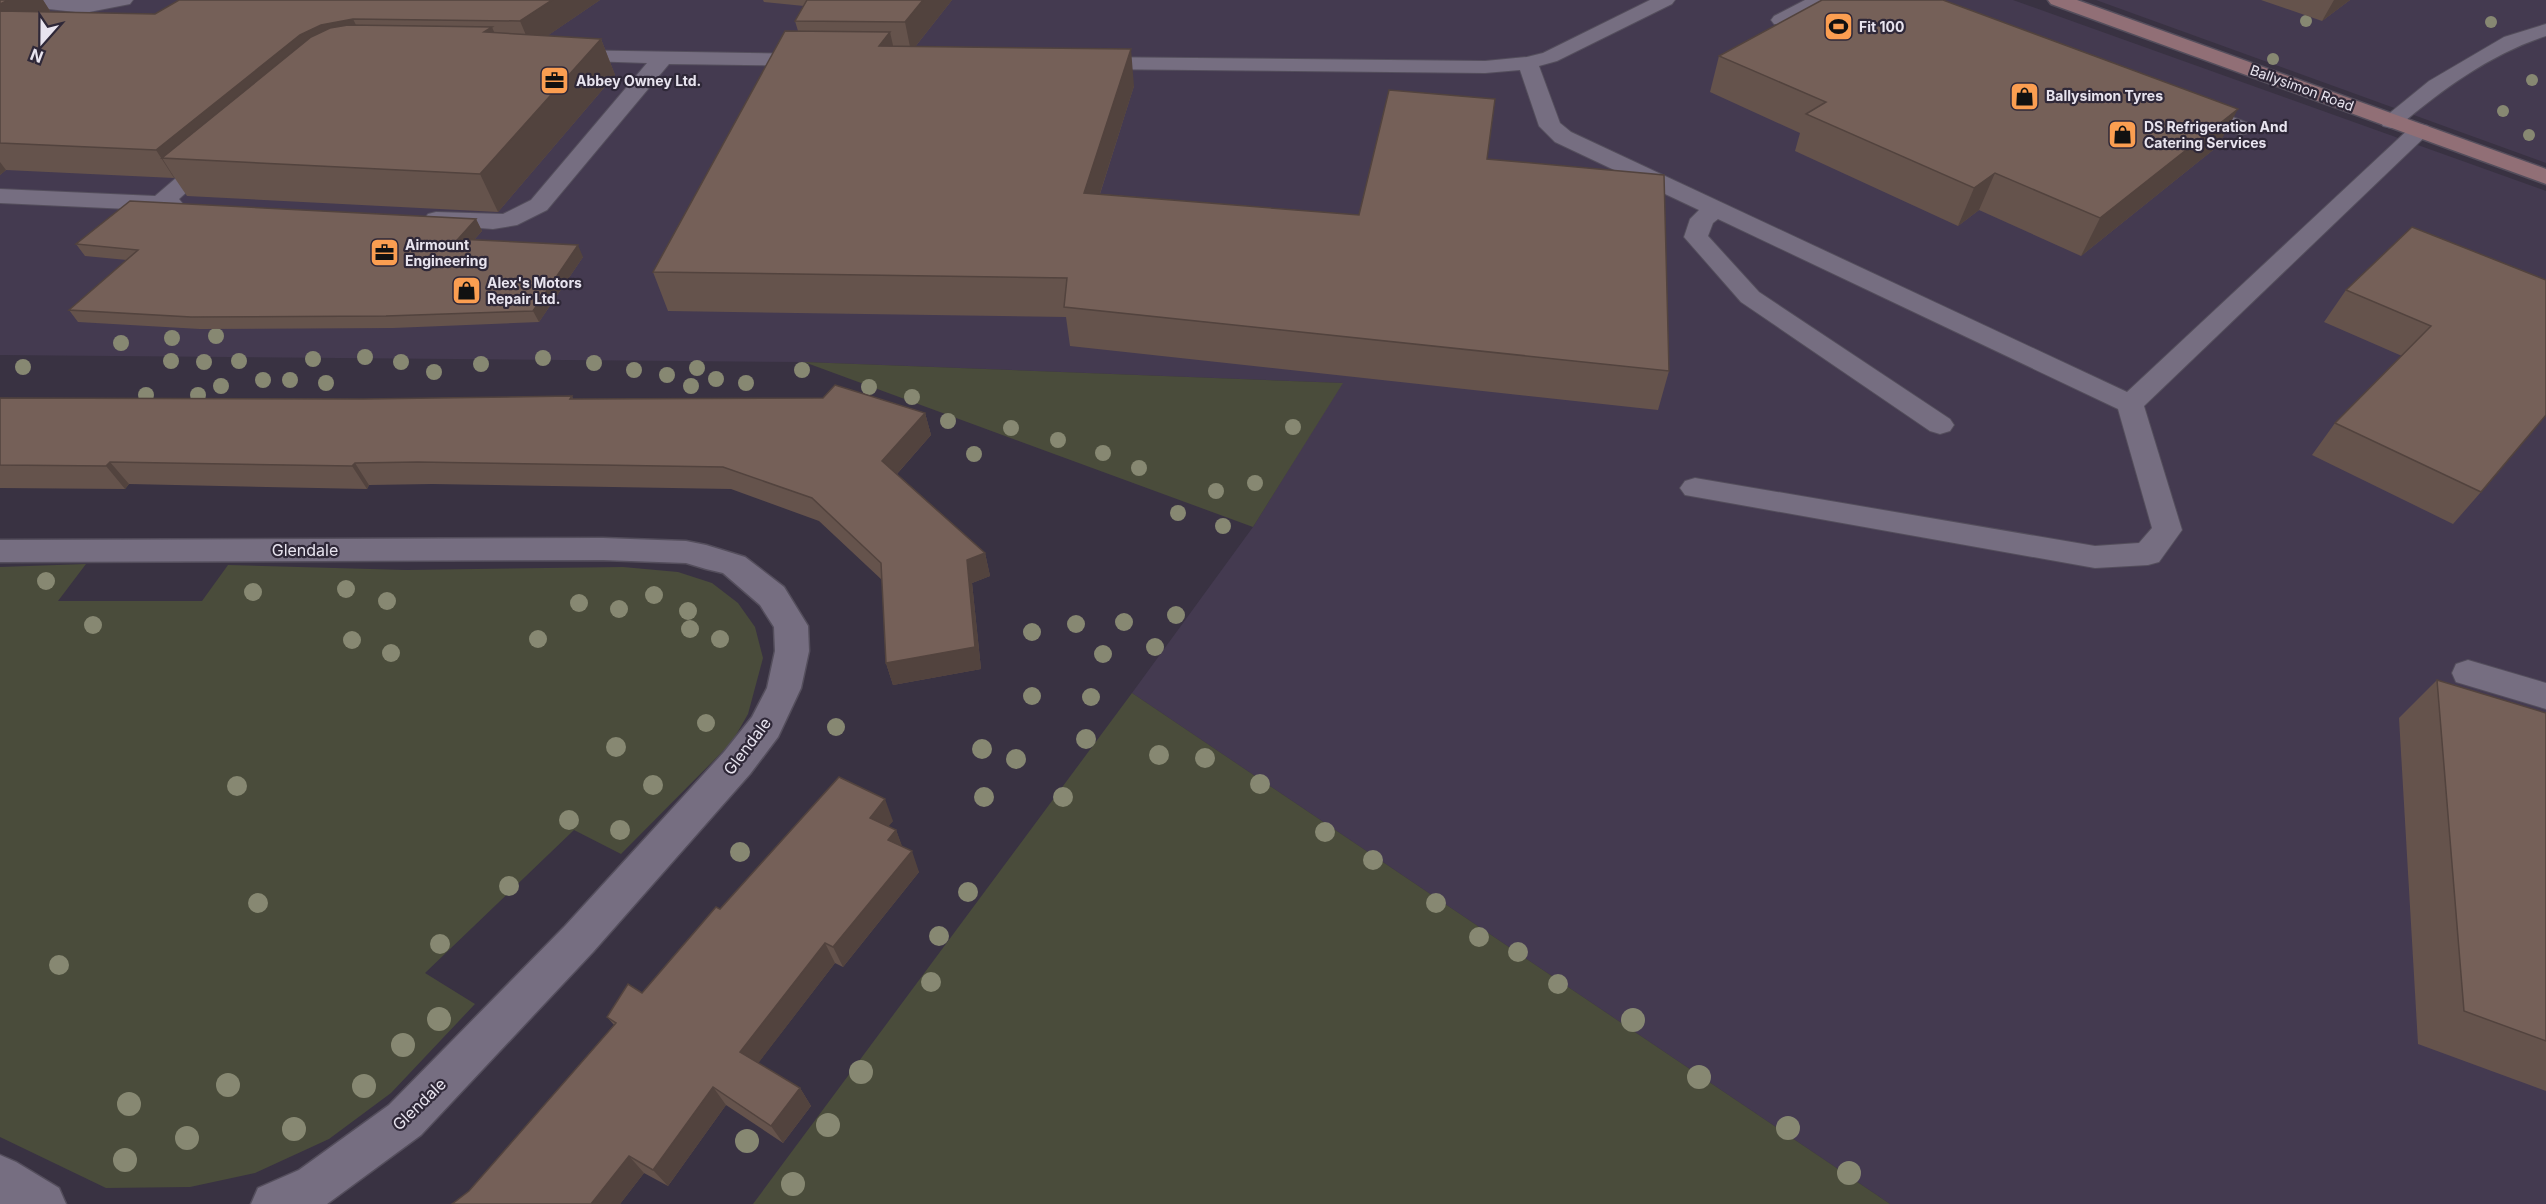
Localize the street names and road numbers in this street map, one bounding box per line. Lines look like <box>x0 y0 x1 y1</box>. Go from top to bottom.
street label: Ballysimon Road <box>2248 61 2356 114</box>
street label: Glendale <box>272 540 338 560</box>
street label: Glendale <box>719 713 775 779</box>
street label: Glendale <box>388 1074 450 1134</box>

